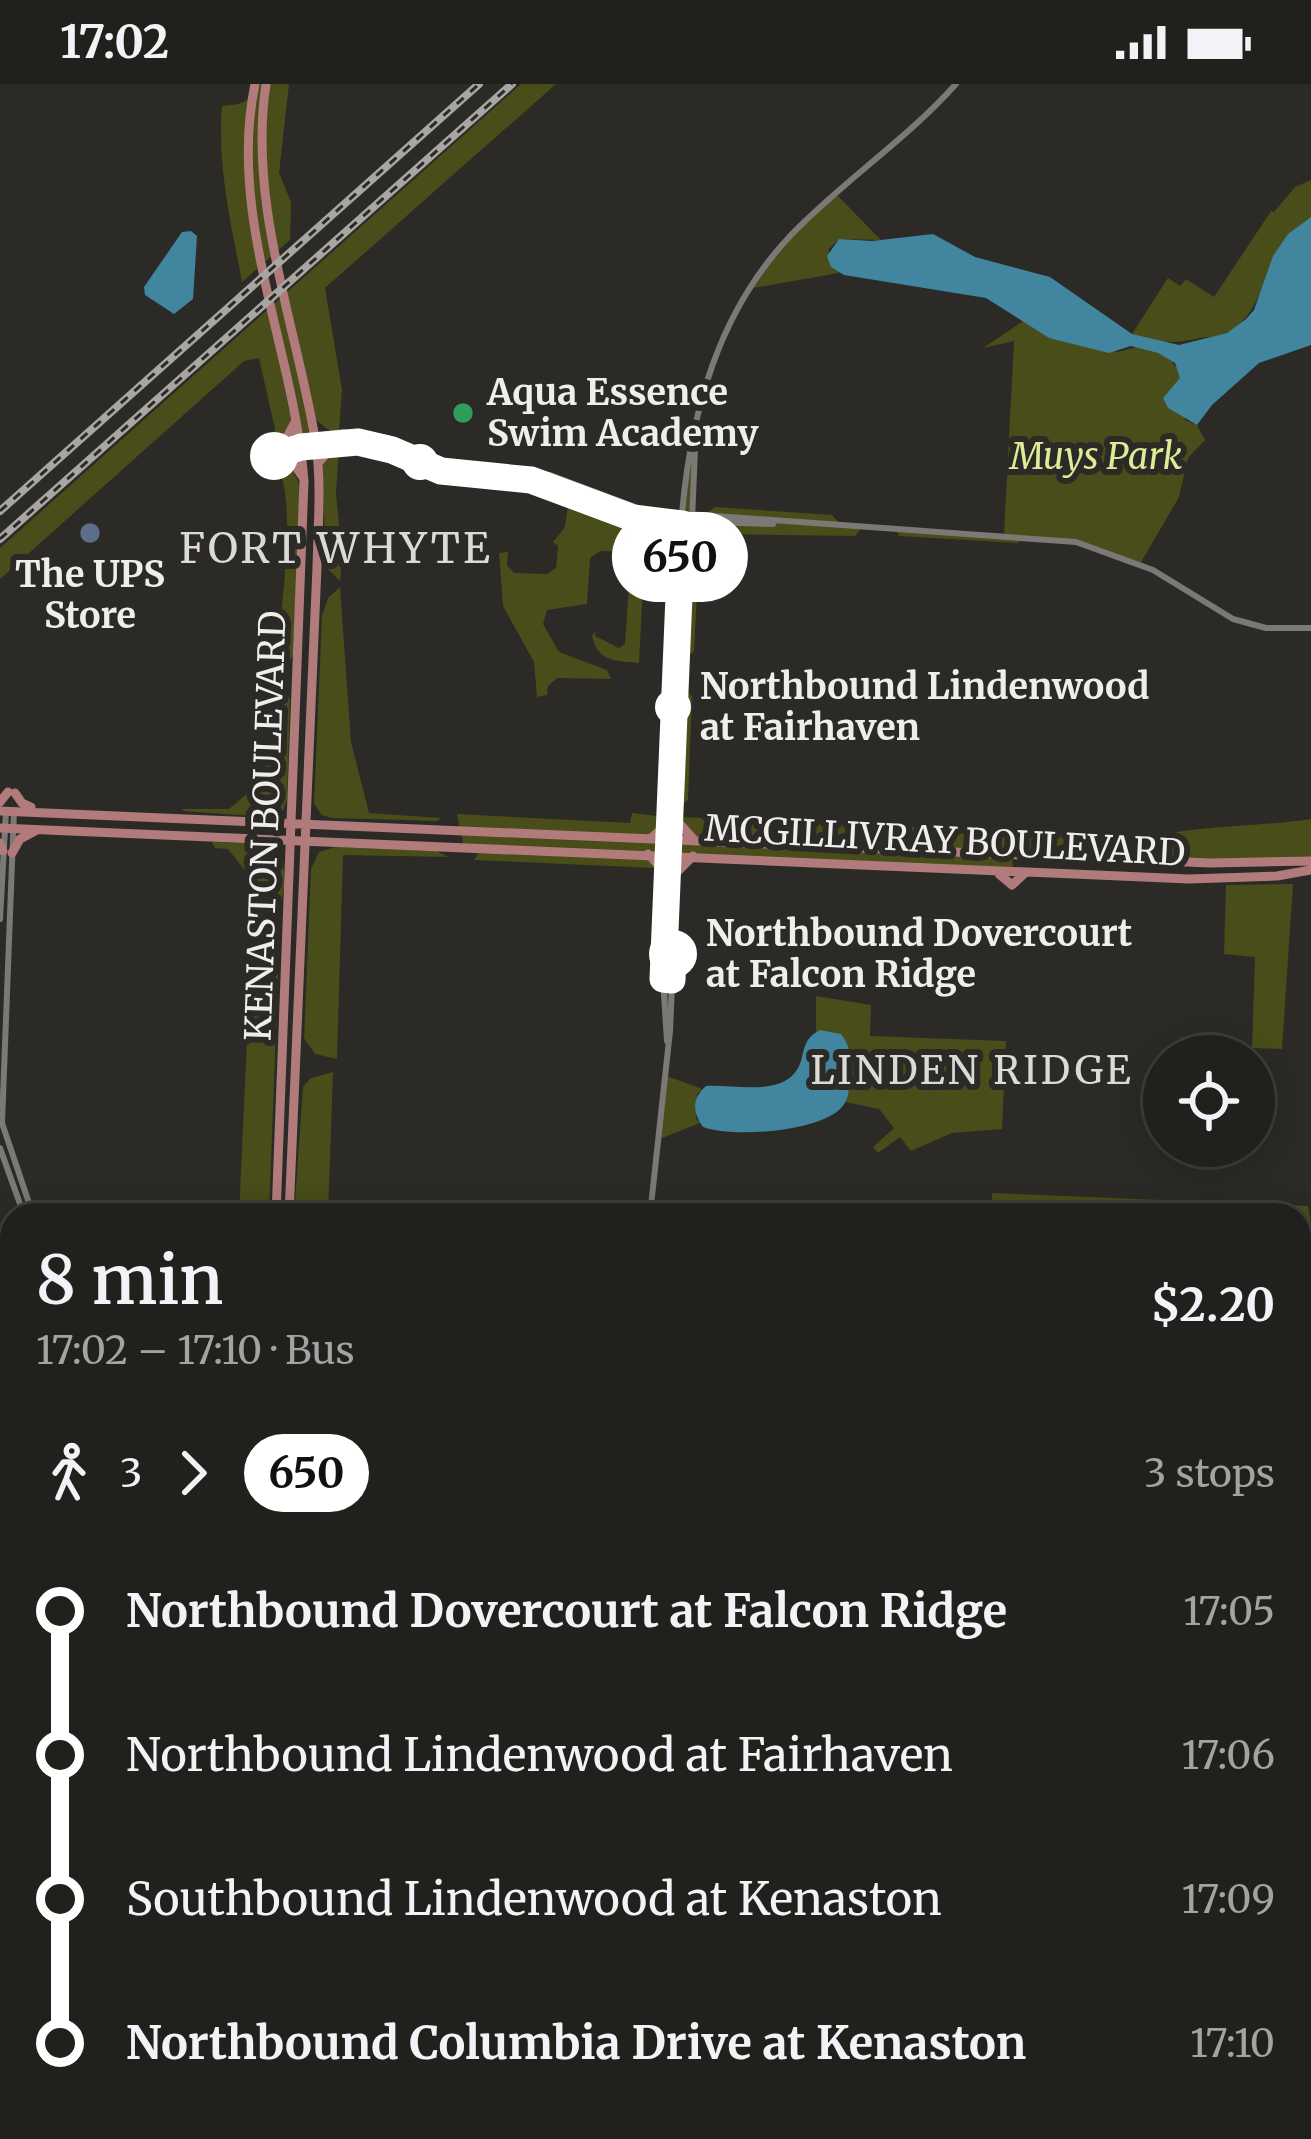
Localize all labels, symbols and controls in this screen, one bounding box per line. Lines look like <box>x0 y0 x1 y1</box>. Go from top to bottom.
text: 17:02 <box>60 14 169 70</box>
place label: Aqua Essence Swim Academy <box>486 370 759 456</box>
marker: Aqua Essence Swim Academy <box>450 400 476 426</box>
unlabelled marker <box>252 434 296 478</box>
park label: Muys Park <box>1008 434 1182 479</box>
unlabelled marker <box>404 446 436 478</box>
line badge: 650 <box>611 518 749 596</box>
marker: The UPS Store <box>77 520 103 546</box>
district label: FORT WHYTE <box>179 522 493 574</box>
text: 650 <box>642 531 718 583</box>
place label: The UPS Store <box>15 552 165 638</box>
street label: KENASTON BOULEVARD <box>235 610 295 1042</box>
place label: Northbound Lindenwood at Fairhaven <box>700 664 1150 750</box>
marker: Northbound Lindenwood at Fairhaven <box>657 691 689 723</box>
street label: MCGILLIVRAY BOULEVARD <box>703 805 1186 876</box>
place label: Northbound Dovercourt at Falcon Ridge <box>706 911 1133 997</box>
marker: Northbound Dovercourt at Falcon Ridge <box>651 932 695 976</box>
map controls <box>1143 1035 1275 1167</box>
button: locate <box>1143 1035 1275 1167</box>
district label: LINDEN RIDGE <box>811 1046 1134 1095</box>
text: 8 min <box>36 1239 223 1322</box>
text: $2.20 <box>1151 1277 1275 1333</box>
text: 17:02 – 17:10 · Bus <box>36 1326 355 1375</box>
icon: walk <box>36 1440 102 1506</box>
icon: forward <box>160 1440 226 1506</box>
text: 650 <box>268 1447 345 1499</box>
text: 3 <box>120 1449 142 1498</box>
text: 3 stops <box>1144 1449 1275 1498</box>
text: Northbound Dovercourt at Falcon Ridge <box>126 1583 1007 1639</box>
text: 17:05 <box>1183 1587 1275 1636</box>
text: Northbound Lindenwood at Fairhaven <box>126 1727 953 1783</box>
text: 17:06 <box>1182 1731 1275 1780</box>
text: Southbound Lindenwood at Kenaston <box>126 1871 942 1927</box>
text: 17:09 <box>1182 1875 1275 1924</box>
text: Northbound Columbia Drive at Kenaston <box>126 2015 1026 2071</box>
text: 17:10 <box>1190 2019 1275 2068</box>

